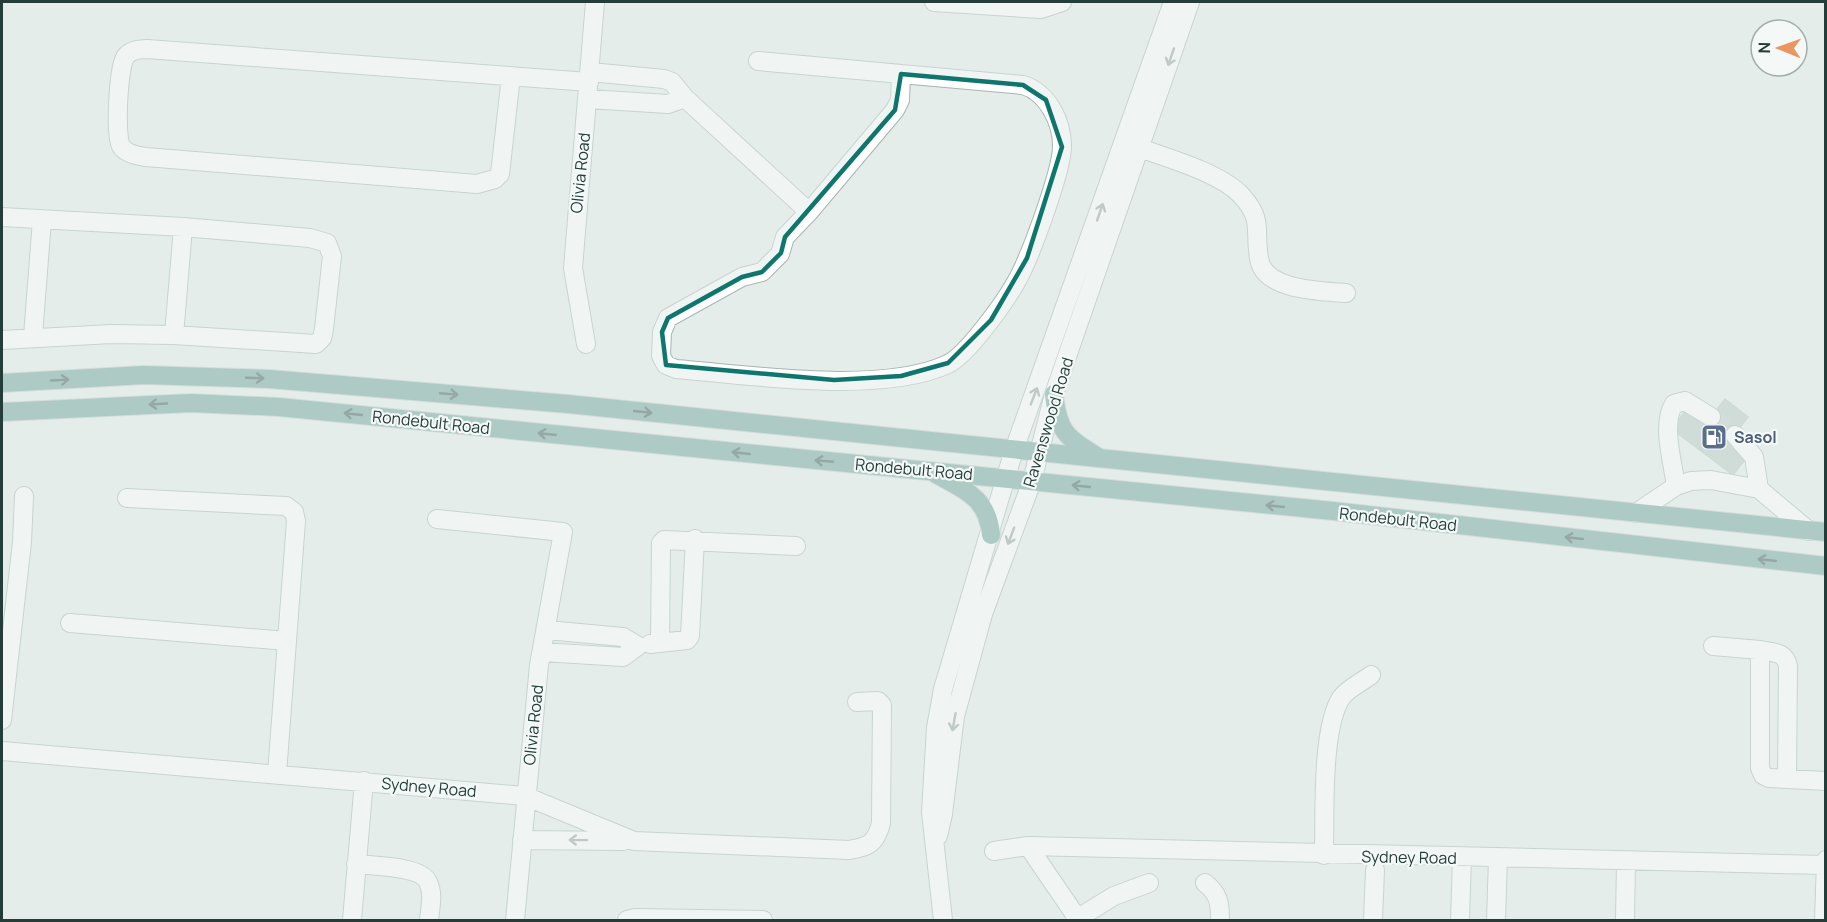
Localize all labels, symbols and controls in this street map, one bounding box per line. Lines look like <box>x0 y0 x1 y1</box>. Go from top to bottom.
north arrow <box>1749 18 1809 78</box>
text: N <box>1753 42 1775 54</box>
one-way arrow <box>1165 47 1176 66</box>
street label: Olivia Road <box>565 132 595 214</box>
one-way arrow <box>1095 203 1106 222</box>
street label: Ravenswood Road <box>1018 354 1078 490</box>
one-way arrow <box>244 373 264 384</box>
one-way arrow <box>49 374 69 385</box>
one-way arrow <box>1030 387 1041 405</box>
one-way arrow <box>439 389 459 400</box>
one-way arrow <box>149 399 169 410</box>
street label: Rondebult Road <box>371 405 491 439</box>
one-way arrow <box>633 407 653 418</box>
one-way arrow <box>344 408 363 419</box>
fuel station icon: Sasol <box>1699 422 1729 452</box>
place label: Sasol <box>1734 426 1777 448</box>
one-way arrow <box>538 428 557 439</box>
one-way arrow <box>732 447 751 458</box>
street label: Rondebult Road <box>854 453 974 485</box>
one-way arrow <box>815 455 835 466</box>
one-way arrow <box>1072 480 1091 491</box>
one-way arrow <box>1266 500 1285 511</box>
street label: Rondebult Road <box>1338 502 1458 536</box>
one-way arrow <box>1004 526 1015 544</box>
one-way arrow <box>1564 532 1584 543</box>
one-way arrow <box>1758 554 1778 565</box>
street label: Olivia Road <box>518 684 548 766</box>
one-way arrow <box>948 712 959 731</box>
street label: Sydney Road <box>380 772 478 802</box>
one-way arrow <box>568 834 588 846</box>
street label: Sydney Road <box>1361 845 1457 869</box>

